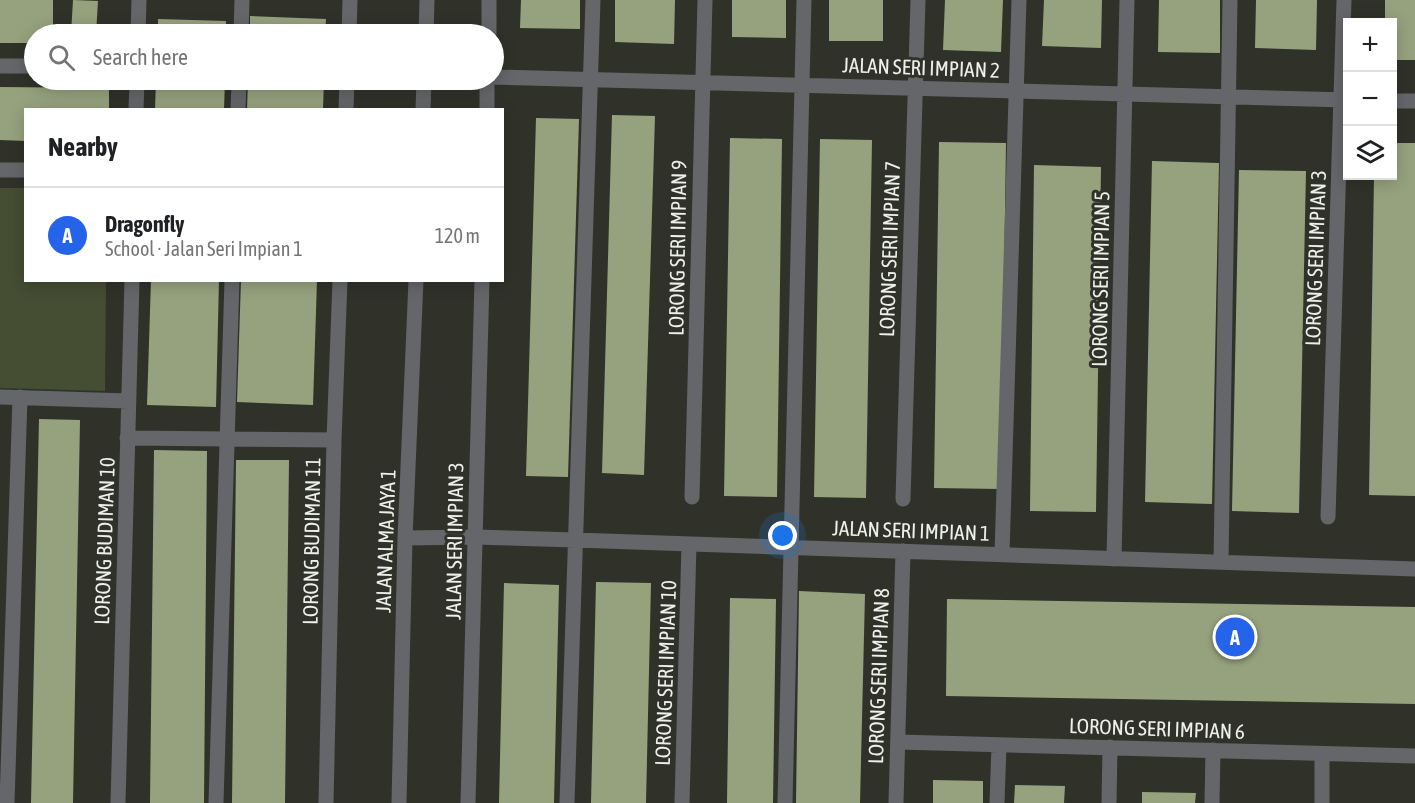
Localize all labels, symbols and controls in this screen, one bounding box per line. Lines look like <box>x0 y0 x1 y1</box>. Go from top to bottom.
map controls <box>1343 18 1397 180</box>
button: + <box>1343 18 1397 72</box>
search box <box>24 24 504 90</box>
icon: search <box>45 41 78 74</box>
text: Search here <box>93 44 188 70</box>
street label: JALAN SERI IMPIAN 2 <box>842 52 1000 82</box>
button: − <box>1343 72 1397 126</box>
button: layers <box>1343 126 1397 180</box>
text: Nearby <box>48 132 118 162</box>
street label: LORONG SERI IMPIAN 9 <box>663 160 691 336</box>
street label: LORONG SERI IMPIAN 7 <box>874 161 904 337</box>
street label: LORONG SERI IMPIAN 3 <box>1300 170 1330 346</box>
street label: LORONG SERI IMPIAN 5 <box>1086 191 1114 367</box>
text: Dragonfly <box>105 211 184 237</box>
text: A <box>63 224 72 247</box>
text: 120 m <box>435 224 480 247</box>
text: School · Jalan Seri Impian 1 <box>105 237 303 260</box>
street label: LORONG BUDIMAN 10 <box>89 457 119 625</box>
street label: LORONG BUDIMAN 11 <box>298 457 324 625</box>
street label: JALAN SERI IMPIAN 3 <box>441 462 467 620</box>
street label: JALAN ALMA JAYA 1 <box>371 469 399 613</box>
street label: JALAN SERI IMPIAN 1 <box>832 515 990 545</box>
your location <box>768 521 797 550</box>
street label: LORONG SERI IMPIAN 10 <box>650 580 680 766</box>
street label: LORONG SERI IMPIAN 8 <box>863 588 893 764</box>
pin: A <box>1216 614 1254 660</box>
street label: LORONG SERI IMPIAN 6 <box>1069 713 1245 743</box>

